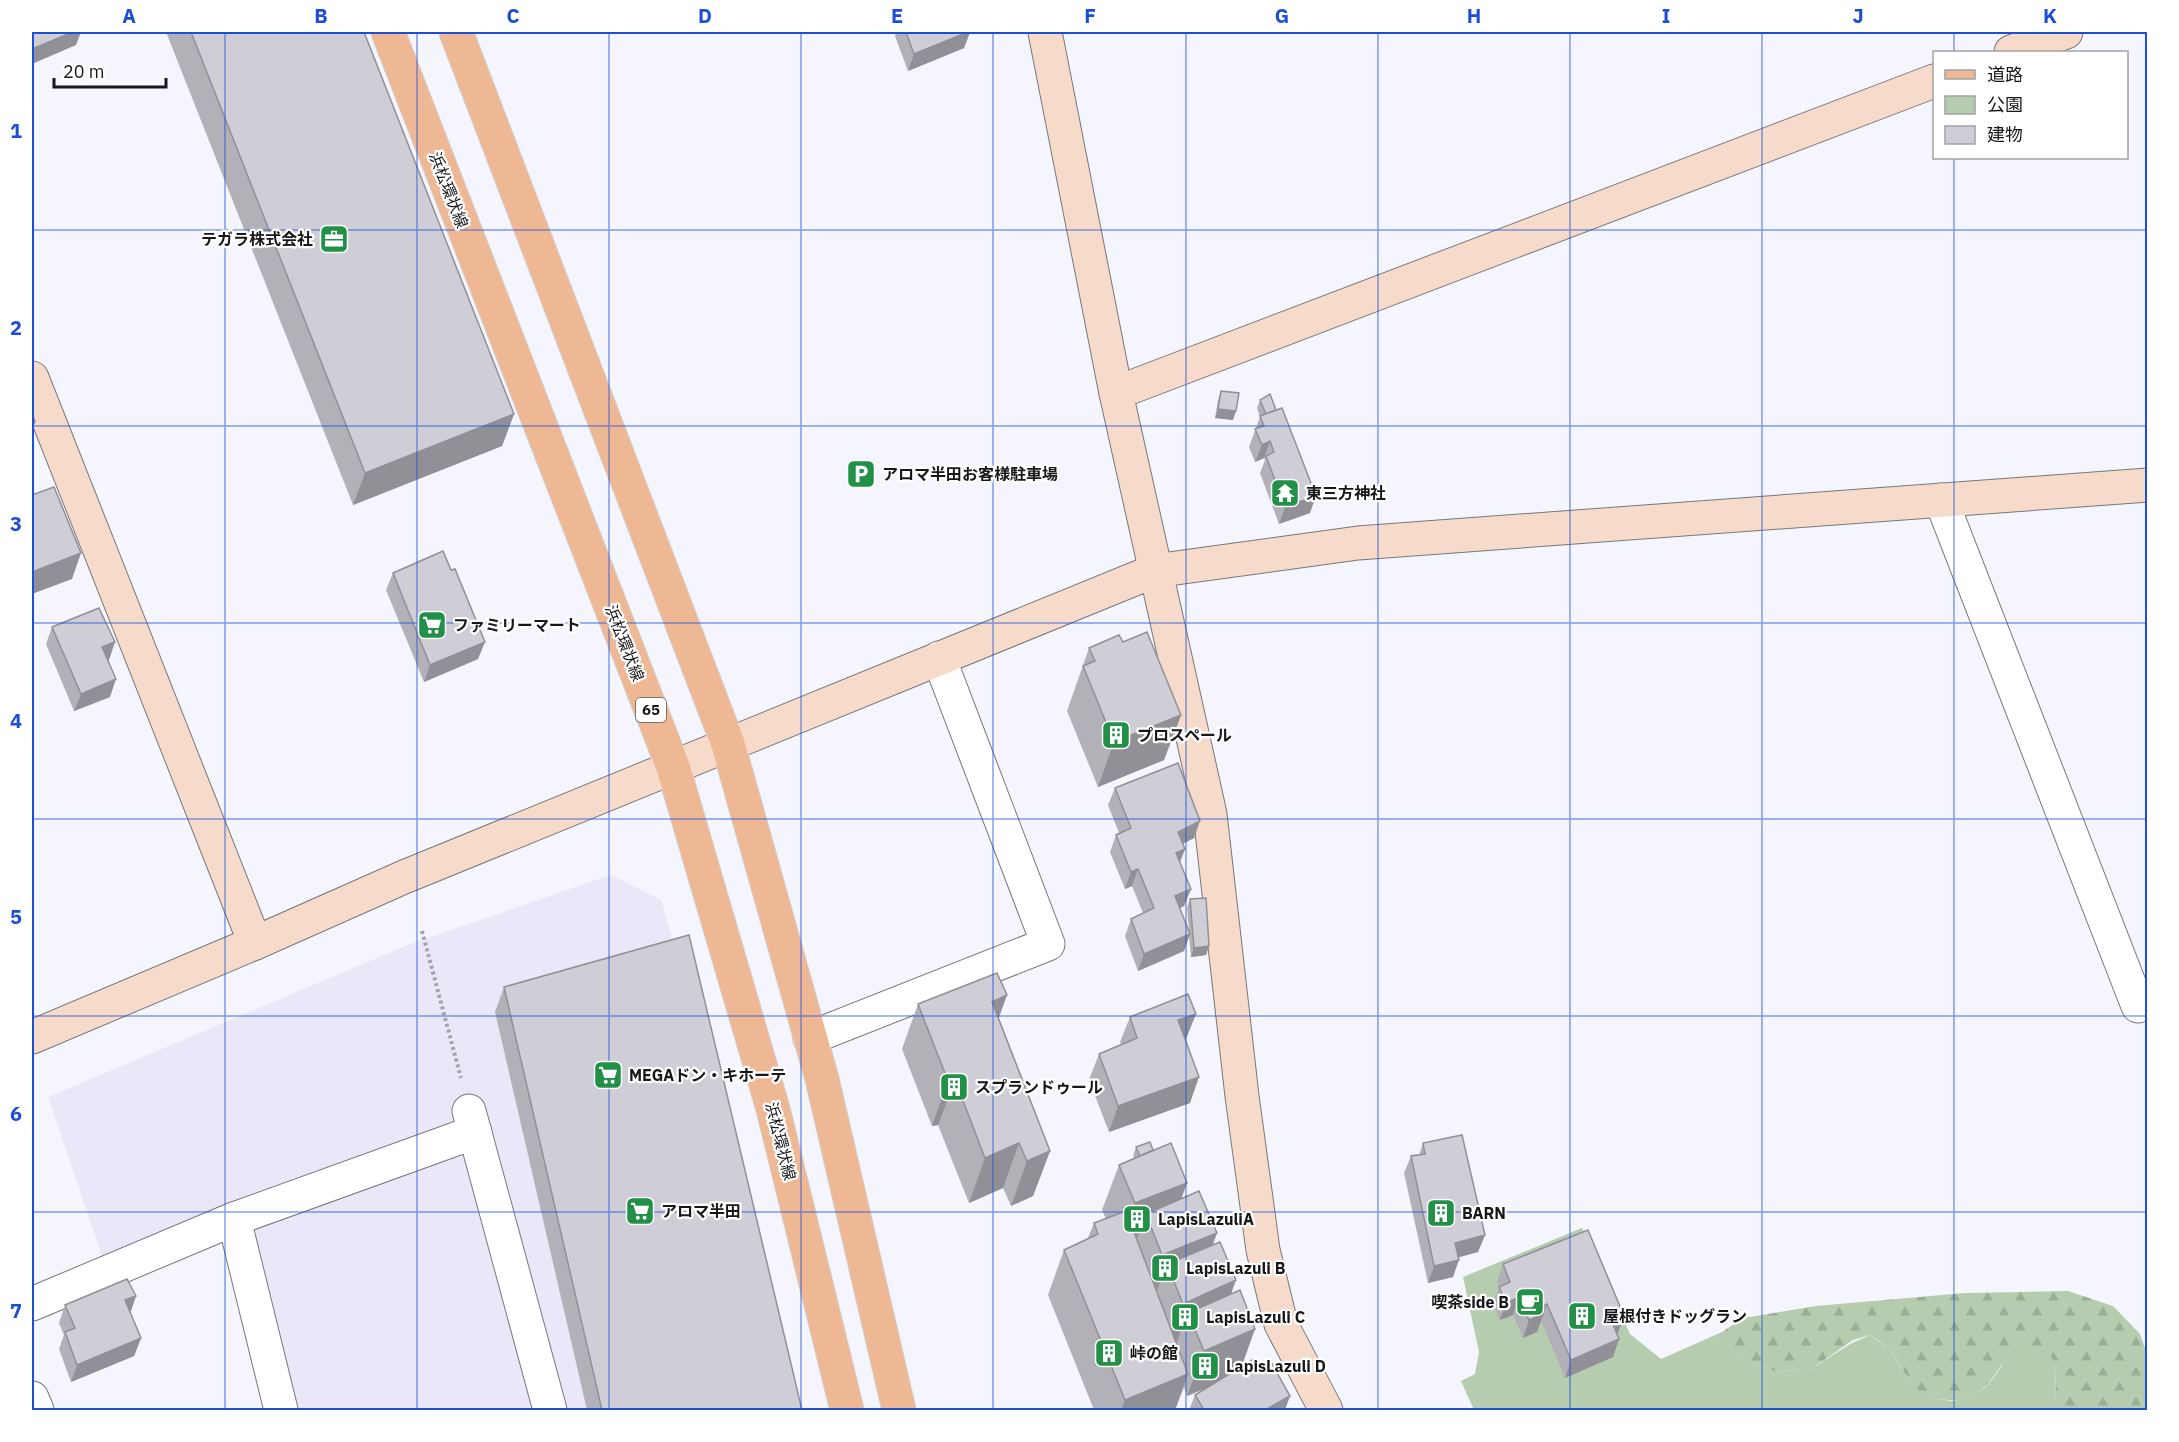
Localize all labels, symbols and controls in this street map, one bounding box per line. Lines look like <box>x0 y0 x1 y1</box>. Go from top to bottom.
text: A <box>122 2 136 29</box>
text: B <box>314 2 328 29</box>
text: C <box>506 2 520 29</box>
text: D <box>698 2 712 29</box>
text: E <box>891 2 903 29</box>
text: F <box>1084 2 1096 29</box>
text: G <box>1275 2 1289 29</box>
text: H <box>1467 2 1481 29</box>
text: I <box>1662 2 1670 29</box>
text: J <box>1852 2 1864 29</box>
text: K <box>2043 2 2057 29</box>
scale bar <box>54 51 166 89</box>
legend <box>1933 51 2128 159</box>
text: 20 m <box>63 60 105 83</box>
text: 道路 <box>1987 63 2023 86</box>
text: 公園 <box>1987 93 2023 116</box>
text: 1 <box>10 117 22 144</box>
text: 建物 <box>1987 123 2023 146</box>
street label: 浜松環状線 <box>425 149 473 231</box>
office icon: テガラ株式会社 <box>318 223 350 255</box>
place label: テガラ株式会社 <box>201 229 313 249</box>
text: 2 <box>10 314 22 341</box>
parking icon: アロマ半田お客様駐車場 <box>845 458 877 490</box>
place label: アロマ半田お客様駐車場 <box>882 464 1058 484</box>
temple icon: 東三方神社 <box>1269 477 1301 509</box>
place label: 東三方神社 <box>1306 483 1386 503</box>
text: 3 <box>10 510 22 537</box>
street label: 浜松環状線 <box>601 602 649 684</box>
supermarket icon: ファミリーマート <box>416 609 448 641</box>
place label: ファミリーマート <box>453 615 581 635</box>
road number: 65 <box>636 698 666 722</box>
text: 4 <box>10 707 22 734</box>
building icon: プロスペール <box>1100 719 1132 751</box>
place label: プロスペール <box>1137 725 1232 745</box>
text: 5 <box>10 903 22 930</box>
supermarket icon: MEGAドン・キホーテ <box>592 1059 624 1091</box>
place label: MEGAドン・キホーテ <box>629 1065 786 1085</box>
building icon: スプランドゥール <box>938 1071 970 1103</box>
place label: スプランドゥール <box>975 1077 1103 1097</box>
text: 6 <box>10 1100 22 1127</box>
street label: 浜松環状線 <box>762 1100 800 1182</box>
supermarket icon: アロマ半田 <box>624 1195 656 1227</box>
building icon: BARN <box>1425 1197 1457 1229</box>
place label: アロマ半田 <box>661 1201 741 1221</box>
building icon: LapisLazuliA <box>1121 1203 1153 1235</box>
place label: BARN <box>1462 1203 1506 1223</box>
place label: LapisLazuliA <box>1158 1209 1254 1229</box>
building icon: LapisLazuli B <box>1149 1252 1181 1284</box>
place label: LapisLazuli B <box>1186 1258 1286 1278</box>
cafe icon: 喫茶side B <box>1514 1286 1546 1318</box>
place label: 喫茶side B <box>1431 1292 1509 1312</box>
text: 7 <box>10 1297 22 1324</box>
building icon: 屋根付きドッグラン <box>1566 1300 1598 1332</box>
building icon: LapisLazuli C <box>1169 1301 1201 1333</box>
place label: 屋根付きドッグラン <box>1603 1306 1747 1326</box>
place label: LapisLazuli C <box>1206 1307 1305 1327</box>
building icon: 峠の館 <box>1093 1337 1125 1369</box>
place label: 峠の館 <box>1130 1343 1178 1363</box>
building icon: LapisLazuli D <box>1189 1350 1221 1382</box>
place label: LapisLazuli D <box>1226 1356 1326 1376</box>

